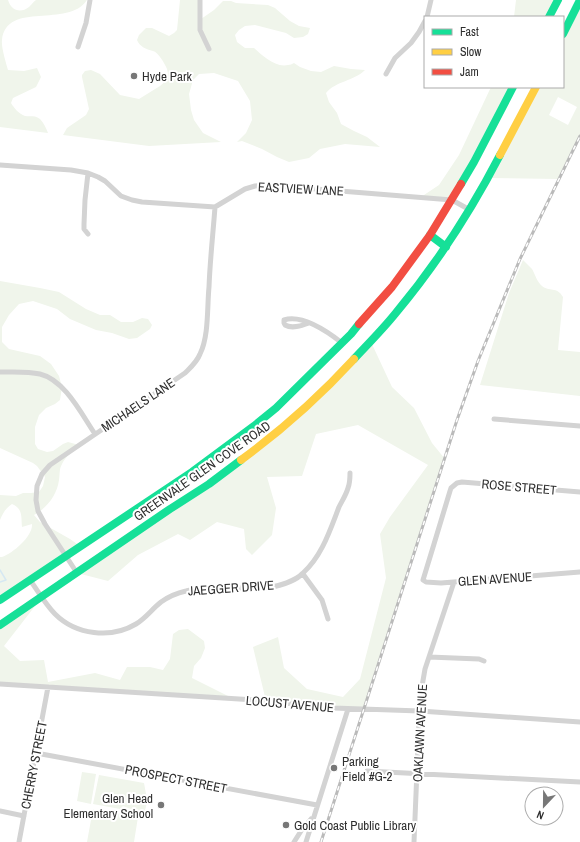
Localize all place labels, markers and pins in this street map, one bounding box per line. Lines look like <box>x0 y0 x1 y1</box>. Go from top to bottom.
place label: Hyde Park <box>142 68 192 85</box>
marker: Hyde Park <box>129 71 139 81</box>
place label: Parking Field #G-2 <box>342 753 392 785</box>
marker: Parking Field #G-2 <box>329 763 339 773</box>
place label: Glen Head Elementary School <box>64 790 153 822</box>
marker: Glen Head Elementary School <box>156 800 166 810</box>
place label: Gold Coast Public Library <box>294 817 417 834</box>
marker: Gold Coast Public Library <box>281 820 291 830</box>

